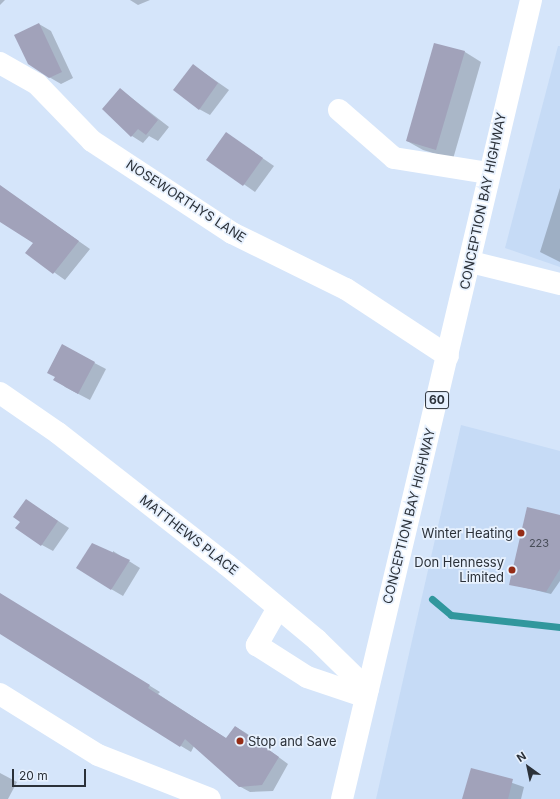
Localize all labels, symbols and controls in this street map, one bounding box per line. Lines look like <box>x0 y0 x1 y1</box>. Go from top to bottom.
street label: CONCEPTION BAY HIGHWAY <box>457 111 509 291</box>
street label: NOSEWORTHYS LANE <box>123 156 249 246</box>
road number: 60 <box>425 390 449 410</box>
street label: CONCEPTION BAY HIGHWAY <box>380 427 438 605</box>
street label: MATTHEWS PLACE <box>137 492 241 578</box>
place label: Winter Heating <box>421 525 513 541</box>
marker: Winter Heating <box>516 528 526 538</box>
house number: 223 <box>529 536 549 550</box>
place label: Don Hennessy Limited <box>414 555 504 586</box>
marker: Don Hennessy Limited <box>507 565 517 575</box>
place label: Stop and Save <box>248 733 337 749</box>
marker: Stop and Save <box>235 736 245 746</box>
north arrow <box>508 747 548 787</box>
text: N <box>514 749 529 765</box>
scale bar <box>14 761 88 787</box>
text: 20 m <box>19 768 48 783</box>

